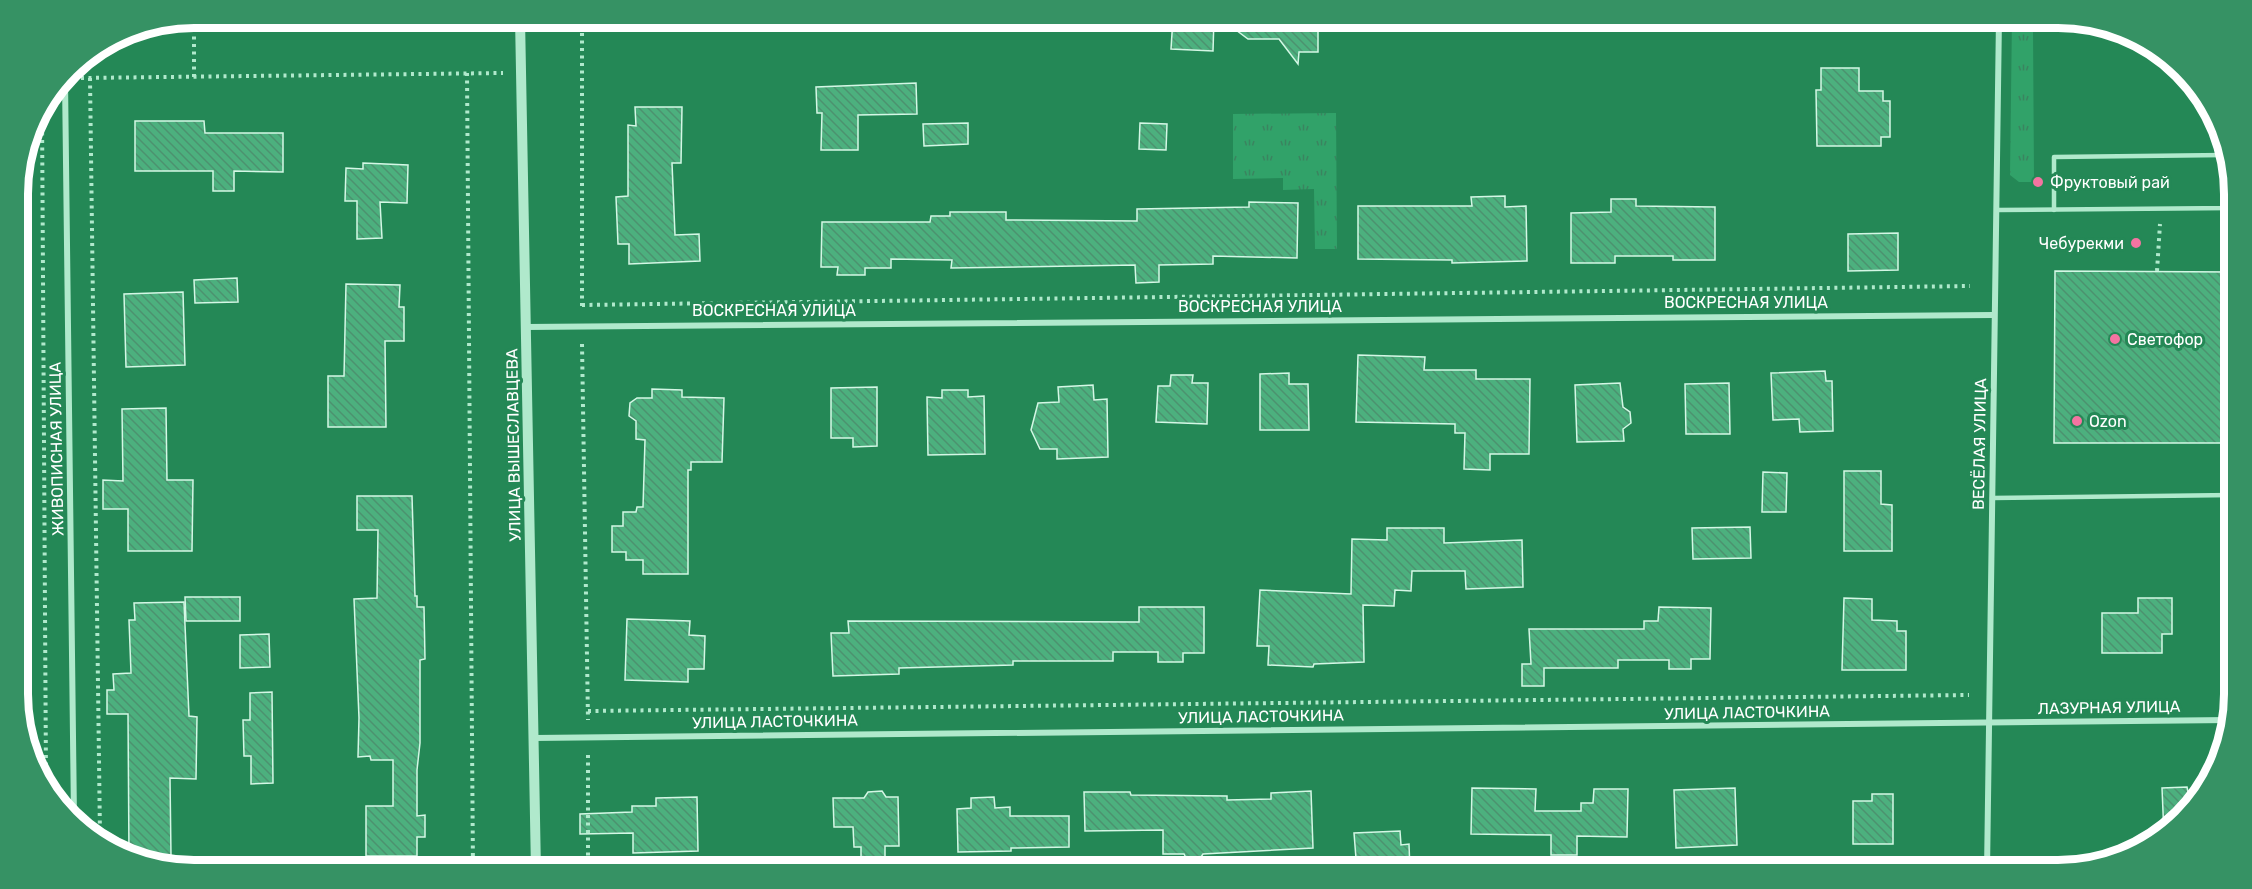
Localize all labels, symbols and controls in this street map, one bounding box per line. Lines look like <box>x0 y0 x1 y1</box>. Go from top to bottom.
place label: Фруктовый рай <box>2050 173 2170 192</box>
marker: Фруктовый рай <box>2031 175 2045 189</box>
place label: Чебурекми <box>2039 234 2124 253</box>
marker: Чебурекми <box>2129 236 2143 250</box>
street label: ВОСКРЕСНАЯ УЛИЦА <box>1664 293 1828 312</box>
street label: ВОСКРЕСНАЯ УЛИЦА <box>1178 297 1342 316</box>
street label: ВОСКРЕСНАЯ УЛИЦА <box>692 301 856 320</box>
place label: Светофор <box>2127 330 2203 349</box>
marker: Светофор <box>2108 332 2122 346</box>
street label: УЛИЦА ВЫШЕСЛАВЦЕВА <box>502 348 525 542</box>
street label: ЖИВОПИСНАЯ УЛИЦА <box>45 361 68 536</box>
street label: ВЕСЁЛАЯ УЛИЦА <box>1969 378 1990 510</box>
place label: Ozon <box>2089 412 2127 431</box>
marker: Ozon <box>2070 414 2084 428</box>
street label: ЛАЗУРНАЯ УЛИЦА <box>2037 697 2181 718</box>
street label: УЛИЦА ЛАСТОЧКИНА <box>1664 702 1830 723</box>
street label: УЛИЦА ЛАСТОЧКИНА <box>1178 706 1344 727</box>
street label: УЛИЦА ЛАСТОЧКИНА <box>692 711 858 732</box>

